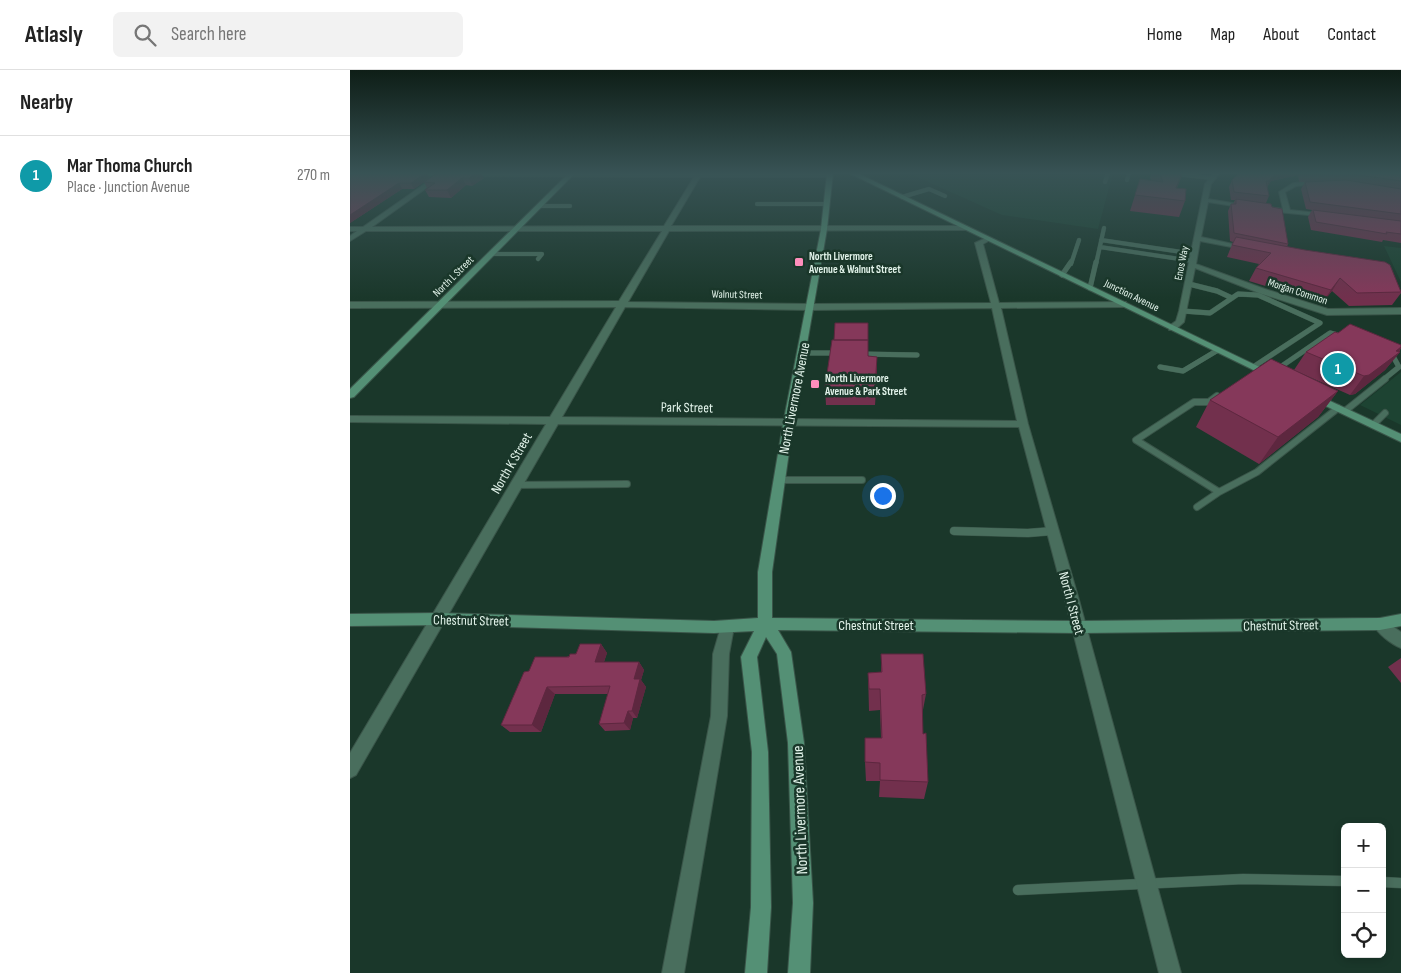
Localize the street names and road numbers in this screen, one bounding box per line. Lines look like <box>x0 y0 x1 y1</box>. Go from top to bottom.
street label: Enos Way <box>1172 244 1191 281</box>
street label: North L Street <box>430 253 477 299</box>
street label: Junction Avenue <box>1101 276 1161 314</box>
street label: Morgan Common <box>1266 276 1330 307</box>
street label: Walnut Street <box>711 288 763 301</box>
street label: North Livermore Avenue <box>775 341 814 455</box>
street label: Park Street <box>661 399 713 416</box>
street label: North K Street <box>487 430 536 497</box>
street label: North I Street <box>1055 570 1088 636</box>
street label: Chestnut Street <box>433 611 509 630</box>
street label: Chestnut Street <box>1243 616 1319 635</box>
street label: Chestnut Street <box>838 617 914 634</box>
street label: North Livermore Avenue <box>789 745 812 875</box>

